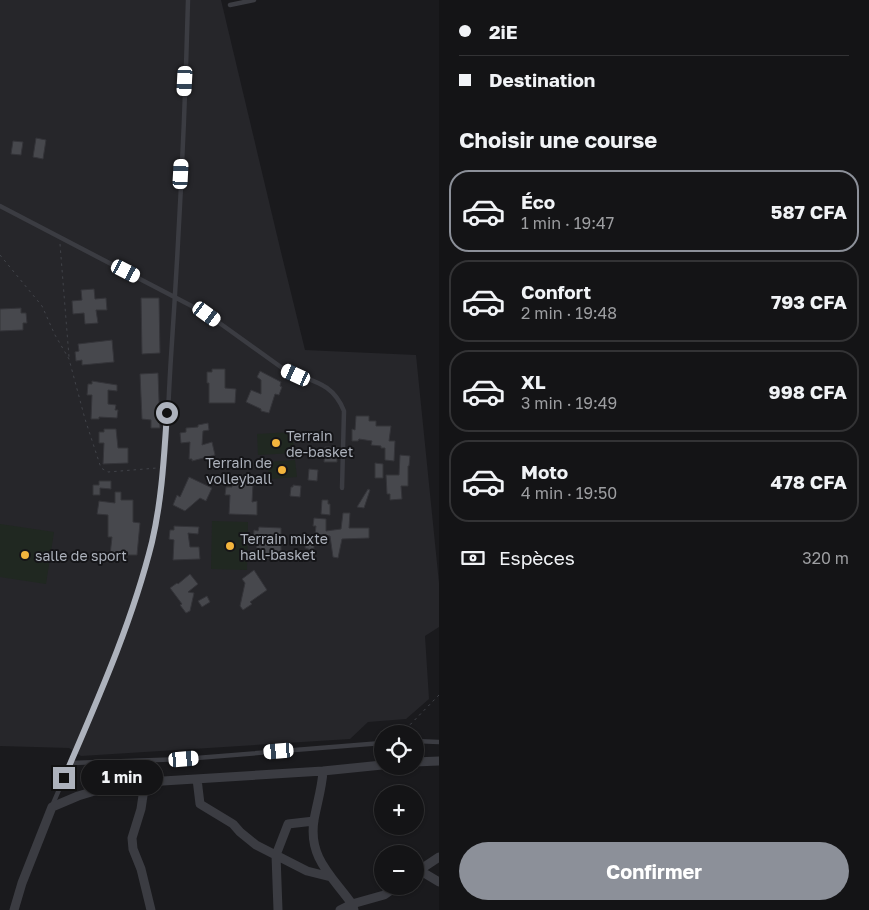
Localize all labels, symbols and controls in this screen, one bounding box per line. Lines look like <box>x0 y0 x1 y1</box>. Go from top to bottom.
text: 2iE <box>489 20 518 43</box>
car <box>176 66 193 96</box>
text: Destination <box>489 68 595 91</box>
text: Choisir une course <box>459 126 657 153</box>
car <box>172 159 189 189</box>
icon: car <box>461 189 506 234</box>
text: Éco <box>521 190 555 213</box>
text: 587 CFA <box>771 200 847 223</box>
text: 1 min · 19:47 <box>521 213 614 233</box>
car <box>109 258 142 284</box>
icon: car <box>461 279 506 324</box>
text: Confort <box>521 280 591 303</box>
text: 793 CFA <box>771 290 847 313</box>
car <box>190 299 223 329</box>
text: 2 min · 19:48 <box>521 303 617 323</box>
car <box>279 362 312 388</box>
icon: car <box>461 369 506 414</box>
text: XL <box>521 370 546 393</box>
text: 998 CFA <box>769 380 847 403</box>
text: 3 min · 19:49 <box>521 393 617 413</box>
route start <box>156 402 178 424</box>
place label: Terrain de-basket <box>286 427 353 460</box>
marker: Terrain de-basket <box>270 437 282 449</box>
place label: Terrain de volleyball <box>205 454 272 487</box>
icon: car <box>461 459 506 504</box>
text: Moto <box>521 460 568 483</box>
marker: Terrain de volleyball <box>276 464 288 476</box>
text: 478 CFA <box>771 470 847 493</box>
text: 4 min · 19:50 <box>521 483 617 503</box>
place label: Terrain mixte hall-basket <box>240 530 328 563</box>
marker: Terrain mixte hall-basket <box>224 540 236 552</box>
icon: cash <box>459 544 487 572</box>
text: Espèces <box>499 546 575 569</box>
place label: salle de sport <box>35 547 127 564</box>
text: 320 m <box>802 548 849 568</box>
marker: salle de sport <box>19 549 31 561</box>
map controls <box>374 725 424 895</box>
button: locate <box>374 725 424 775</box>
car <box>263 742 294 760</box>
car <box>168 750 199 768</box>
callout: 1 min <box>82 760 164 796</box>
route end <box>53 767 75 789</box>
text: 1 min <box>102 767 142 787</box>
button: + <box>374 785 424 835</box>
button: Confirmer <box>459 842 849 900</box>
button: − <box>374 845 424 895</box>

